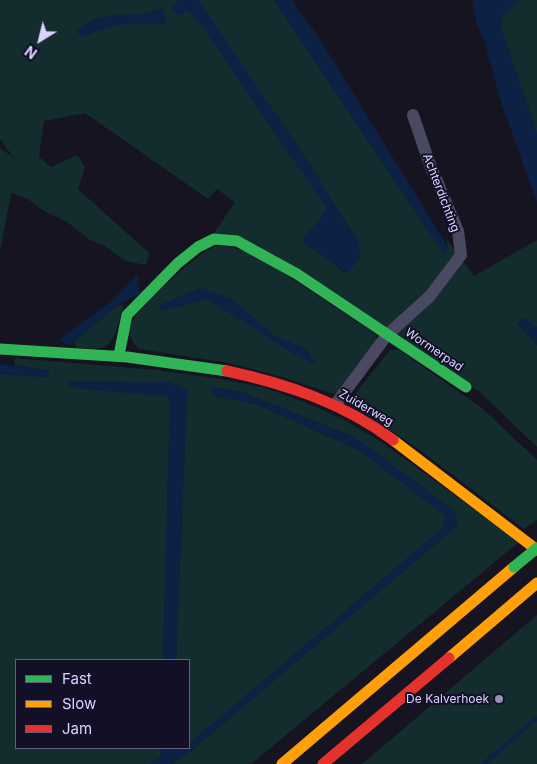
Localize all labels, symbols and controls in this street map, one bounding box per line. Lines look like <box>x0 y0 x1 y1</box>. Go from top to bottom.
north arrow <box>15 15 65 65</box>
text: N <box>22 43 40 63</box>
street label: Achterdichting <box>419 152 463 234</box>
street label: Wormerpad <box>402 325 466 375</box>
street label: Zuiderweg <box>336 387 396 429</box>
legend <box>15 659 190 749</box>
text: Fast <box>62 669 92 688</box>
place label: De Kalverhoek <box>406 692 489 706</box>
marker: De Kalverhoek <box>493 693 505 705</box>
text: Slow <box>62 694 96 713</box>
text: Jam <box>62 719 92 738</box>

